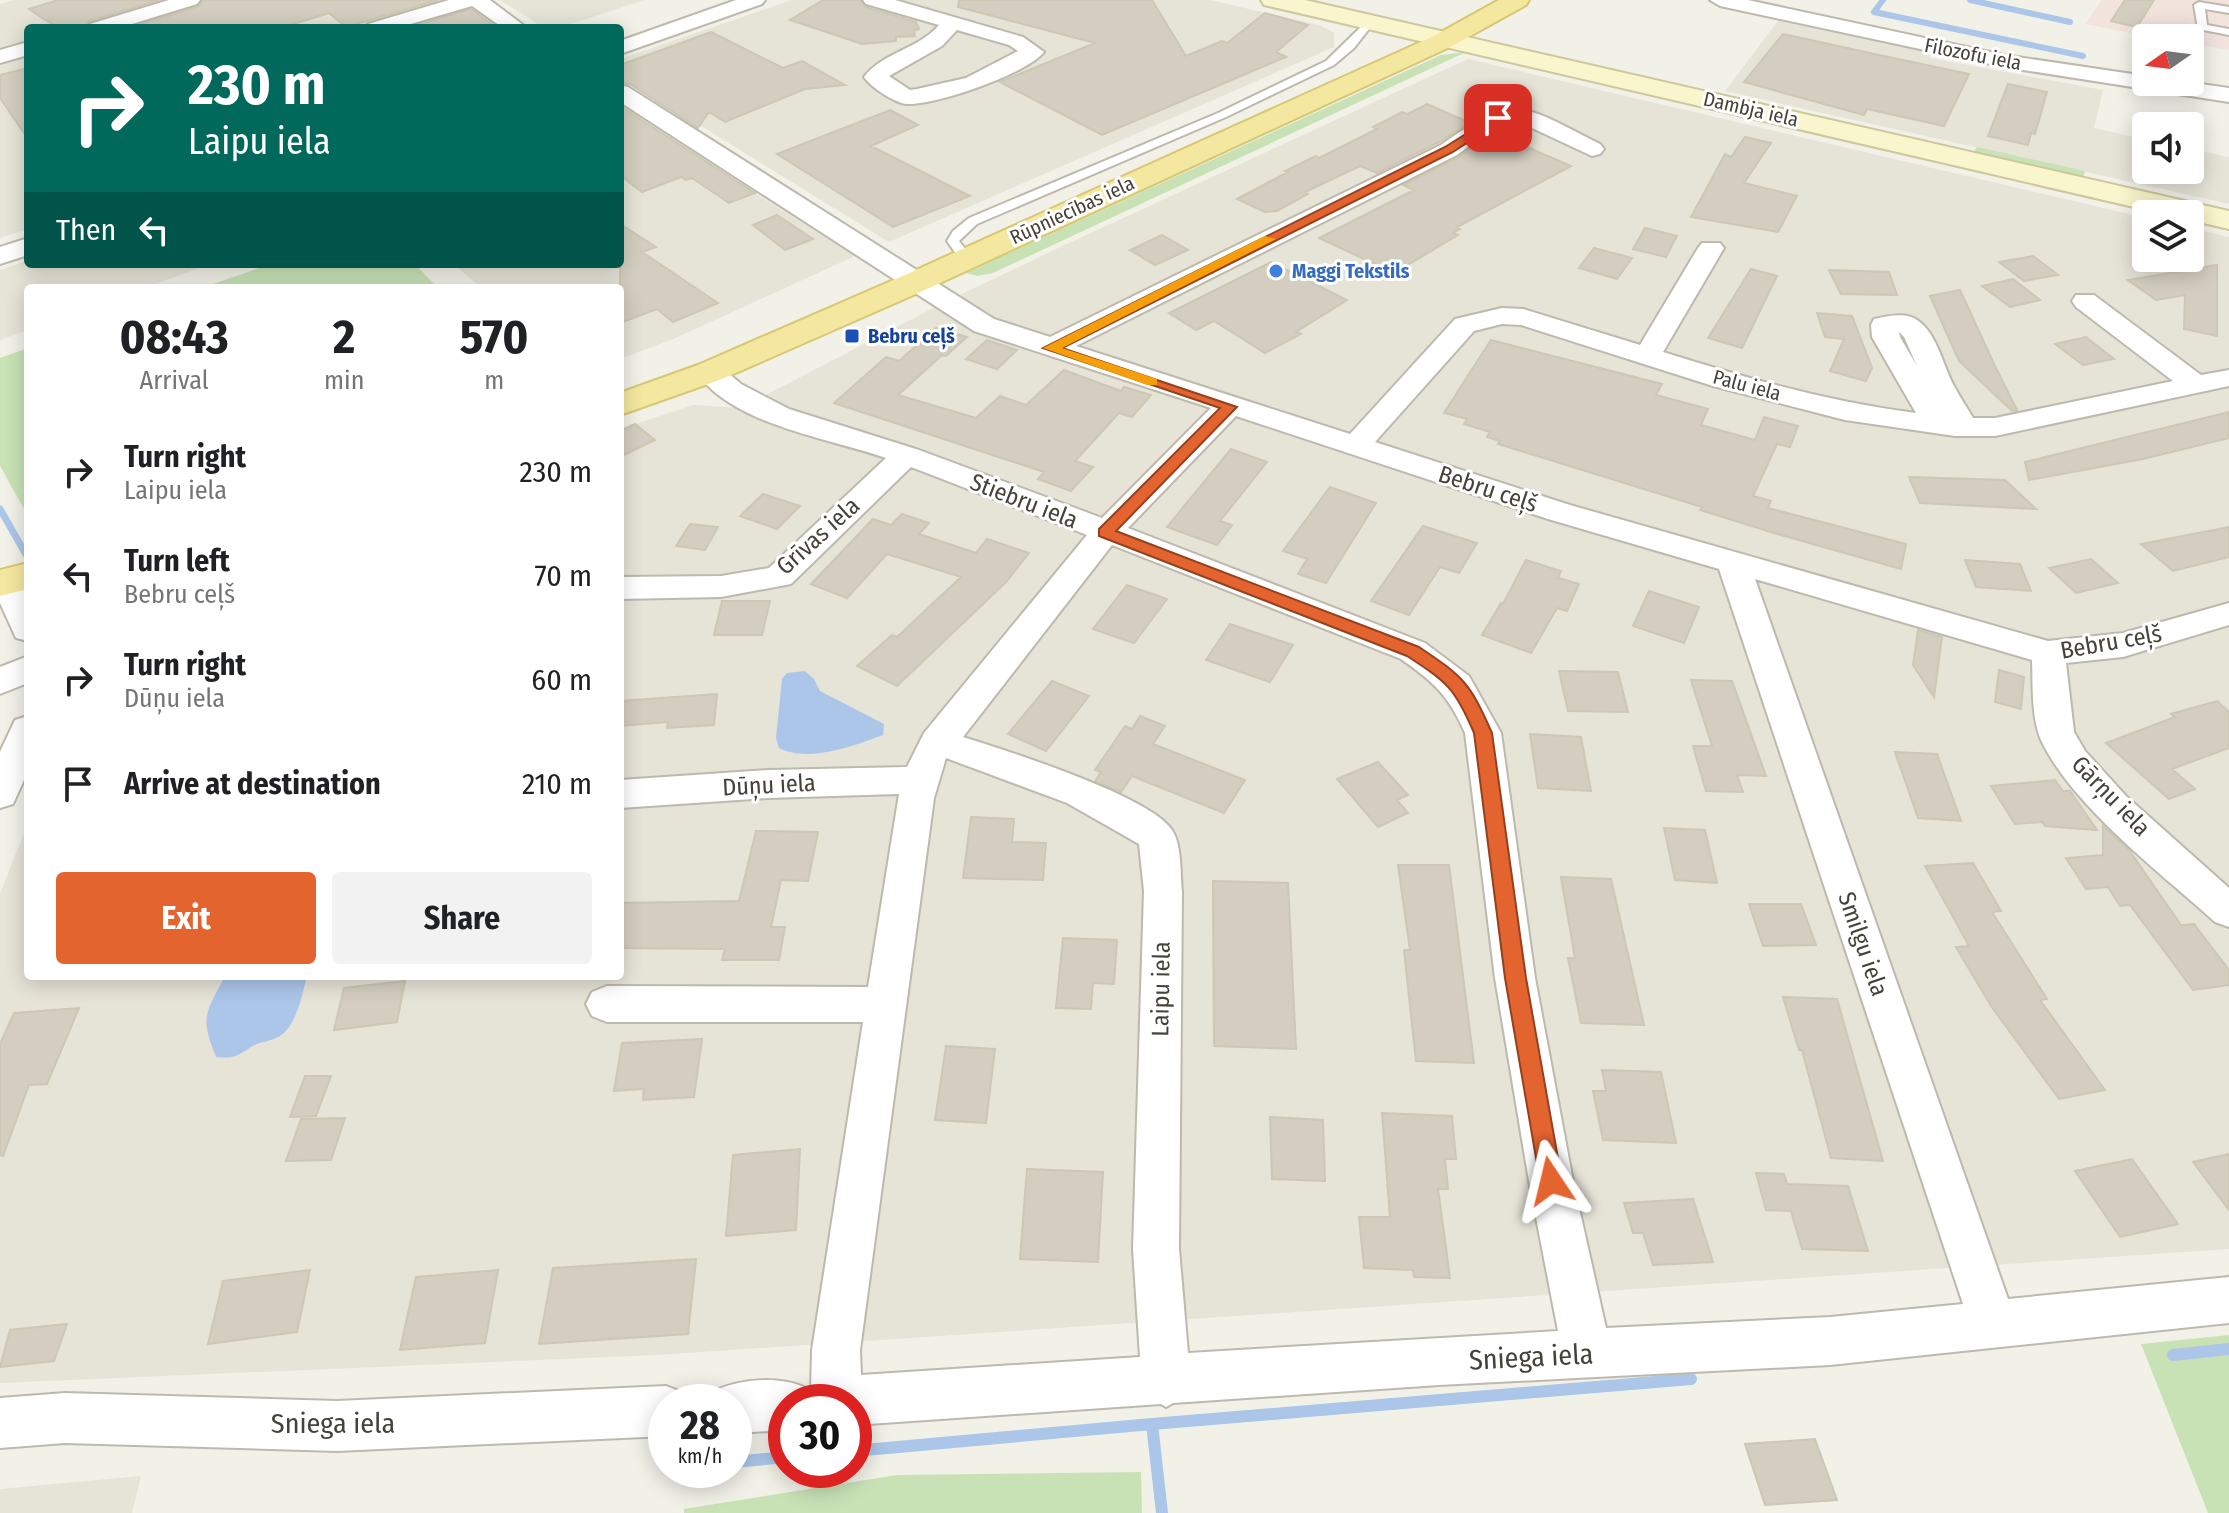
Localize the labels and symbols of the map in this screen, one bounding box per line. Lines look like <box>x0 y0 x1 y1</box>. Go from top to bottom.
north arrow <box>2132 24 2204 96</box>
street label: Filozofu iela <box>1923 33 2023 75</box>
pin <box>1464 84 1532 152</box>
street label: Dambja iela <box>1701 86 1801 132</box>
street label: Rūpniecības iela <box>1006 171 1138 249</box>
place label: Maggi Tekstils <box>1292 259 1410 283</box>
marker: Maggi Tekstils <box>1267 262 1285 280</box>
place label: Bebru ceļš <box>868 324 955 350</box>
marker: Bebru ceļš <box>843 327 861 345</box>
street label: Palu iela <box>1710 364 1784 406</box>
street label: Bebru ceļš <box>1435 460 1541 519</box>
street label: Stiebru iela <box>966 468 1082 534</box>
street label: Grīvas iela <box>771 492 865 580</box>
street label: Bebru ceļš <box>2058 619 2164 666</box>
street label: Gārņu iela <box>2065 750 2156 843</box>
street label: Dūņu iela <box>722 769 816 803</box>
street label: Smilgu iela <box>1832 888 1894 1000</box>
street label: Laipu iela <box>1146 941 1176 1037</box>
position arrow <box>1509 1139 1593 1223</box>
street label: Sniega iela <box>1468 1337 1594 1377</box>
speed limit sign: 30 <box>768 1384 872 1488</box>
street label: Sniega iela <box>271 1407 395 1440</box>

